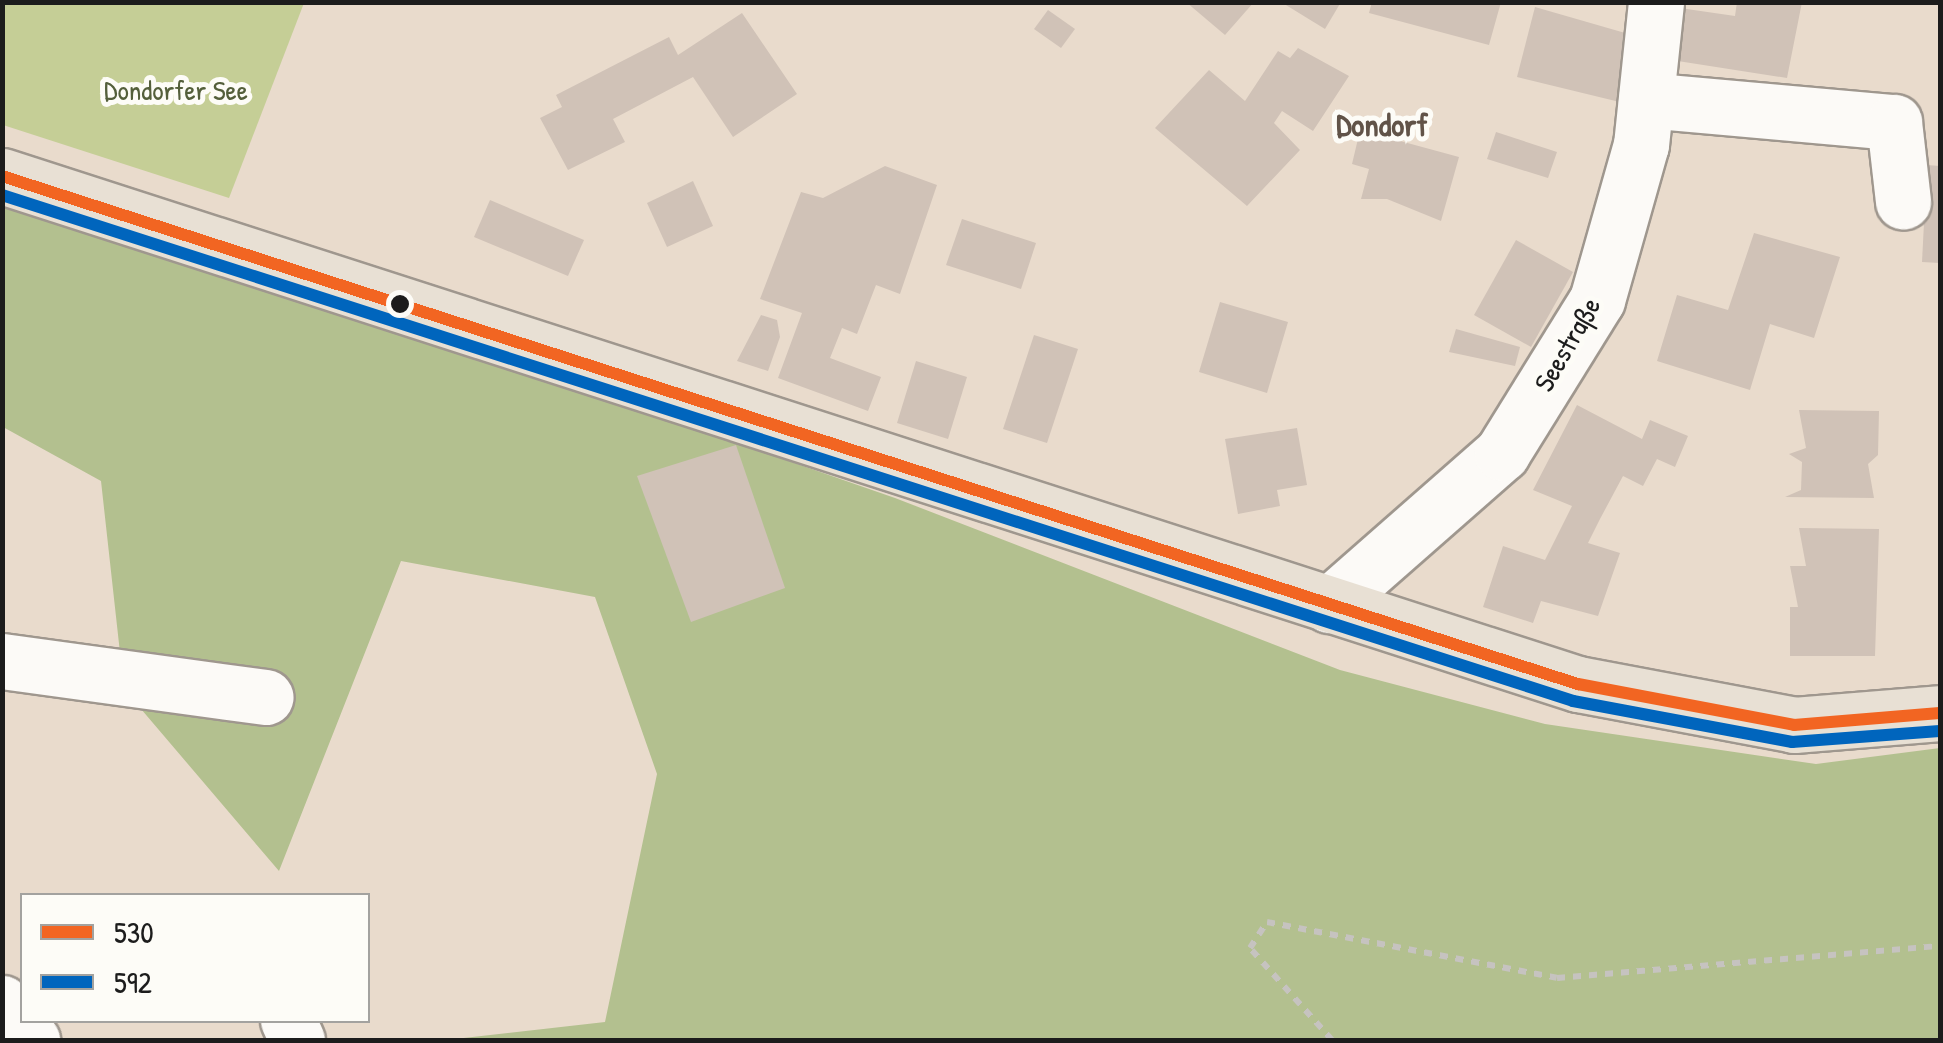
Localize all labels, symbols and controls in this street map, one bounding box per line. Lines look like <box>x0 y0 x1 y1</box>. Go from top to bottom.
park label: Dondorfer See <box>104 73 248 107</box>
district label: Dondorf <box>1336 106 1428 144</box>
street label: Seestraße <box>1527 291 1607 397</box>
unlabelled marker <box>390 294 410 314</box>
legend <box>20 893 370 1023</box>
text: 530 <box>114 912 154 952</box>
text: 592 <box>114 962 152 1002</box>

